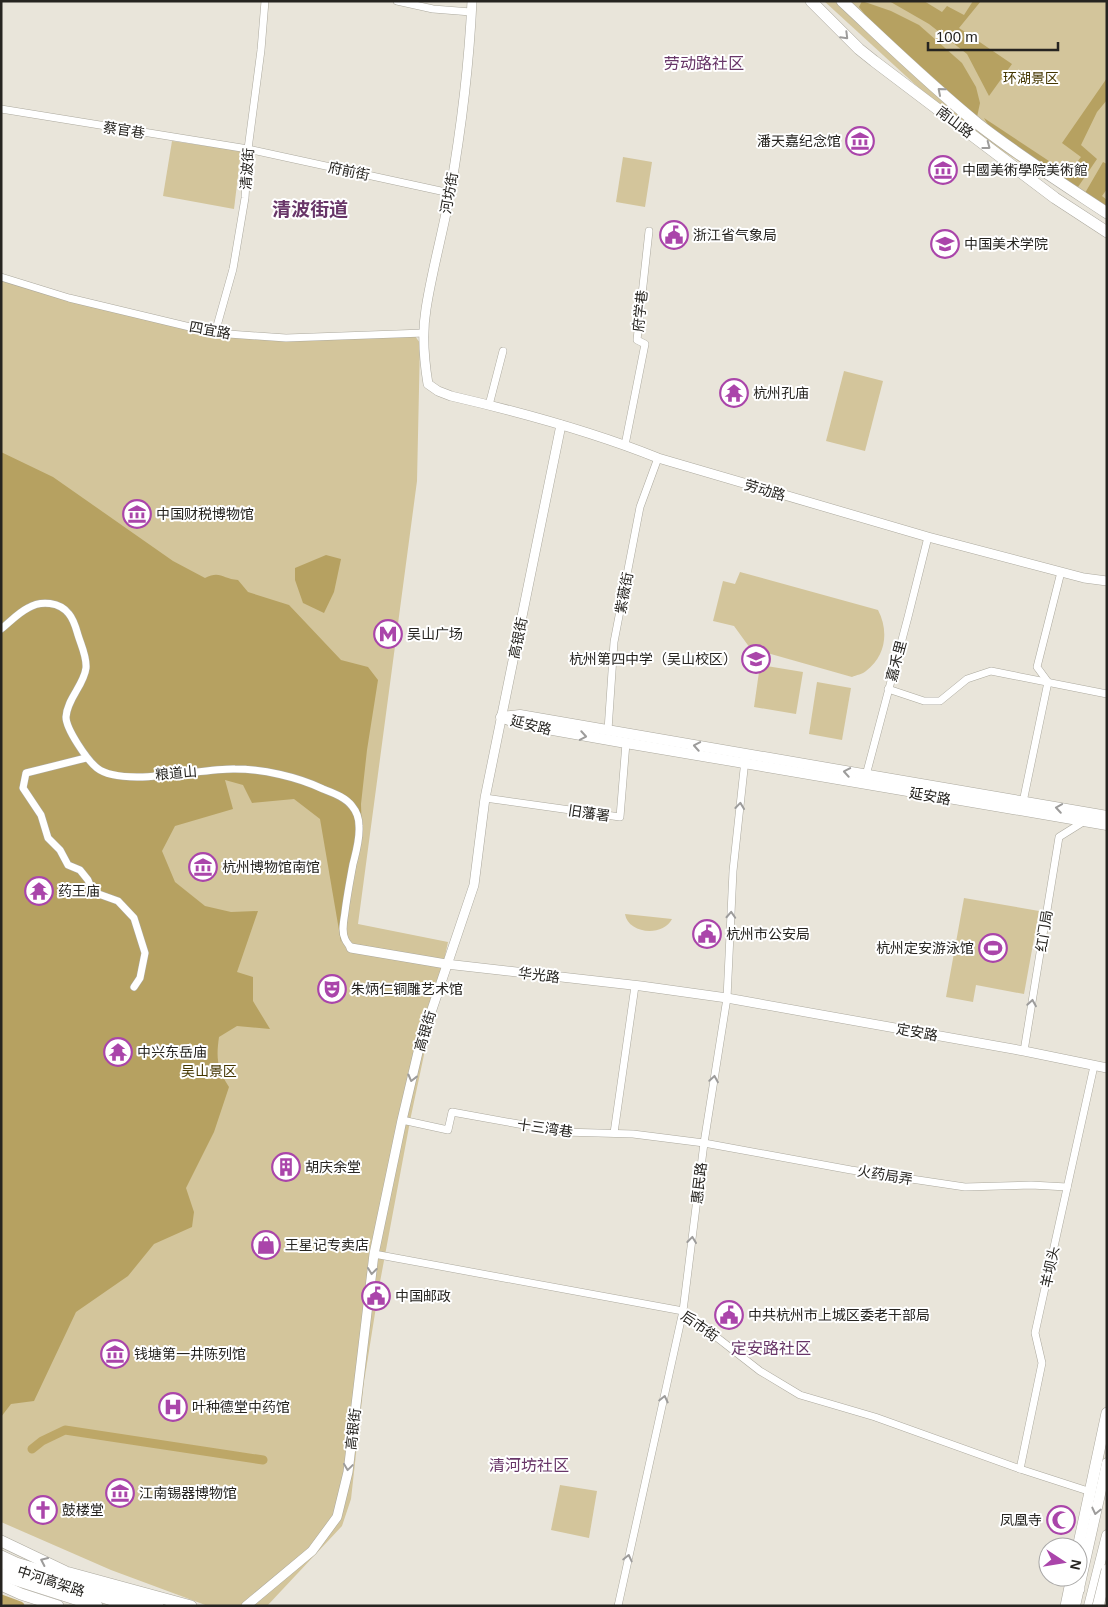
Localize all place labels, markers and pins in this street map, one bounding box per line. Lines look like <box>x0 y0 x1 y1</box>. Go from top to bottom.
museum icon: 潘天嘉纪念馆 <box>845 126 875 156</box>
place label: 潘天嘉纪念馆 <box>757 133 841 149</box>
museum icon: 中國美術學院美術館 <box>928 155 958 185</box>
place label: 中國美術學院美術館 <box>962 162 1088 178</box>
public building icon: 浙江省气象局 <box>659 220 689 250</box>
place label: 浙江省气象局 <box>693 227 777 243</box>
school or university icon: 中国美术学院 <box>930 229 960 259</box>
place label: 中国美术学院 <box>964 236 1048 252</box>
temple icon: 杭州孔庙 <box>719 378 749 408</box>
place label: 杭州孔庙 <box>753 385 809 401</box>
museum icon: 中国财税博物馆 <box>122 499 152 529</box>
place label: 中国财税博物馆 <box>156 506 254 522</box>
metro station icon: 吴山广场 <box>373 619 403 649</box>
place label: 吴山广场 <box>407 626 463 642</box>
school or university icon: 杭州第四中学（吴山校区） <box>741 644 771 674</box>
place label: 杭州第四中学（吴山校区） <box>569 651 737 667</box>
museum icon: 杭州博物馆南馆 <box>188 852 218 882</box>
place label: 杭州博物馆南馆 <box>222 859 320 875</box>
temple icon: 药王庙 <box>24 876 54 906</box>
place label: 药王庙 <box>58 883 100 899</box>
public building icon: 杭州市公安局 <box>692 919 722 949</box>
place label: 杭州市公安局 <box>726 926 810 942</box>
sports icon: 杭州定安游泳馆 <box>978 933 1008 963</box>
place label: 杭州定安游泳馆 <box>876 940 974 956</box>
theatre icon: 朱炳仁铜雕艺术馆 <box>317 974 347 1004</box>
place label: 朱炳仁铜雕艺术馆 <box>351 981 463 997</box>
temple icon: 中兴东岳庙 <box>103 1037 133 1067</box>
place label: 中兴东岳庙 <box>137 1044 207 1060</box>
building icon: 胡庆余堂 <box>271 1152 301 1182</box>
place label: 胡庆余堂 <box>305 1159 361 1175</box>
shop icon: 王星记专卖店 <box>251 1230 281 1260</box>
place label: 王星记专卖店 <box>285 1237 369 1253</box>
public building icon: 中国邮政 <box>361 1281 391 1311</box>
place label: 中国邮政 <box>395 1288 451 1304</box>
public building icon: 中共杭州市上城区委老干部局 <box>714 1300 744 1330</box>
place label: 中共杭州市上城区委老干部局 <box>748 1307 930 1323</box>
museum icon: 钱塘第一井陈列馆 <box>100 1339 130 1369</box>
place label: 钱塘第一井陈列馆 <box>134 1346 246 1362</box>
hospital icon: 叶种德堂中药馆 <box>158 1392 188 1422</box>
place label: 叶种德堂中药馆 <box>192 1399 290 1415</box>
museum icon: 江南锡器博物馆 <box>105 1478 135 1508</box>
place label: 江南锡器博物馆 <box>139 1485 237 1501</box>
church icon: 鼓楼堂 <box>28 1495 58 1525</box>
place label: 鼓楼堂 <box>62 1502 104 1518</box>
mosque icon: 凤凰寺 <box>1046 1505 1076 1535</box>
place label: 凤凰寺 <box>1000 1512 1042 1528</box>

